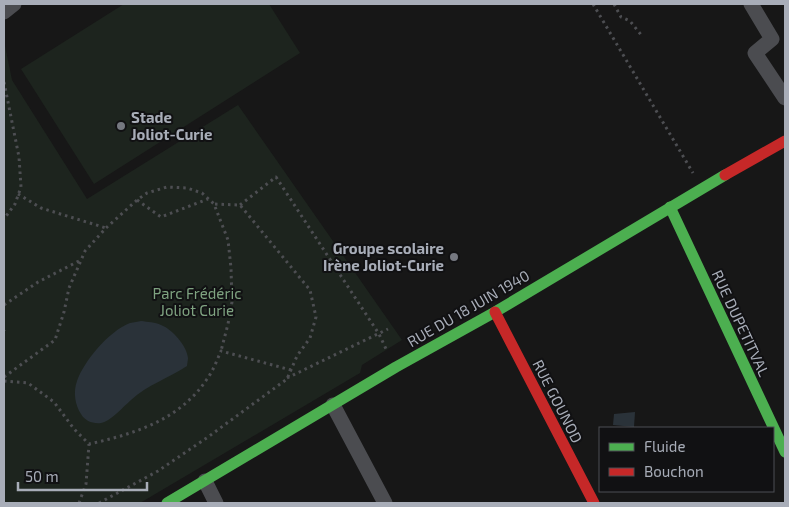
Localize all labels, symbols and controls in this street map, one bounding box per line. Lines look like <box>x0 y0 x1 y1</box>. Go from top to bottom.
place label: Stade Joliot-Curie <box>131 108 212 143</box>
marker: Stade Joliot-Curie <box>115 120 127 132</box>
place label: Groupe scolaire Irène Joliot-Curie <box>323 239 444 274</box>
marker: Groupe scolaire Irène Joliot-Curie <box>448 251 460 263</box>
street label: RUE DU 18 JUIN 1940 <box>404 266 532 350</box>
street label: RUE DUPETITVAL <box>708 267 774 379</box>
park label: Parc Frédéric Joliot Curie <box>153 284 241 319</box>
street label: RUE GOUNOD <box>529 356 587 446</box>
legend <box>599 427 774 492</box>
text: Fluide <box>644 437 685 455</box>
scale bar <box>18 460 146 492</box>
text: Bouchon <box>644 462 704 480</box>
text: 50 m <box>25 467 59 485</box>

